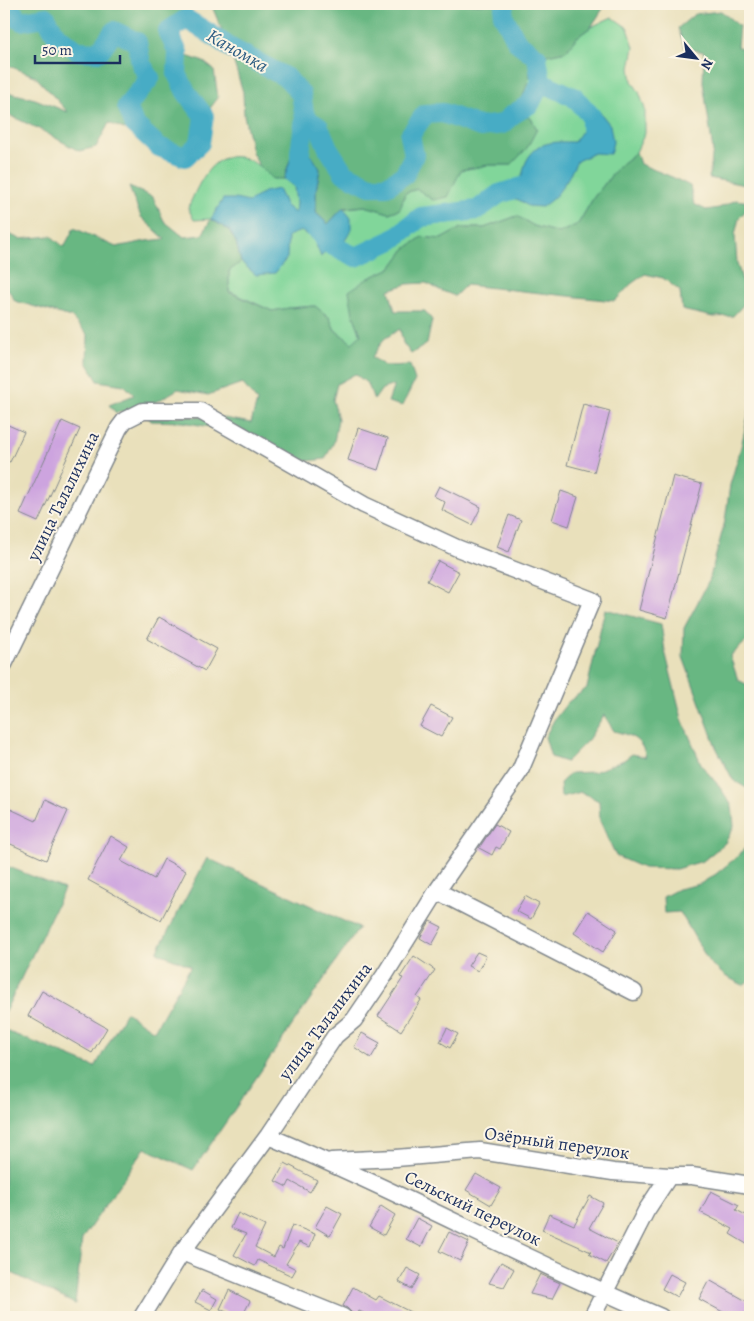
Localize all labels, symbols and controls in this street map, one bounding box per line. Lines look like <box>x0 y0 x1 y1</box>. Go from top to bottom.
water label: Каномка <box>202 23 273 79</box>
scale bar <box>35 32 120 64</box>
north arrow <box>672 32 722 82</box>
text: 50 m <box>42 40 72 60</box>
text: N <box>696 55 718 73</box>
street label: улица Талалихина <box>21 426 105 566</box>
street label: улица Талалихина <box>272 957 378 1086</box>
street label: Озёрный переулок <box>483 1121 631 1165</box>
street label: Сельский переулок <box>401 1164 545 1252</box>

